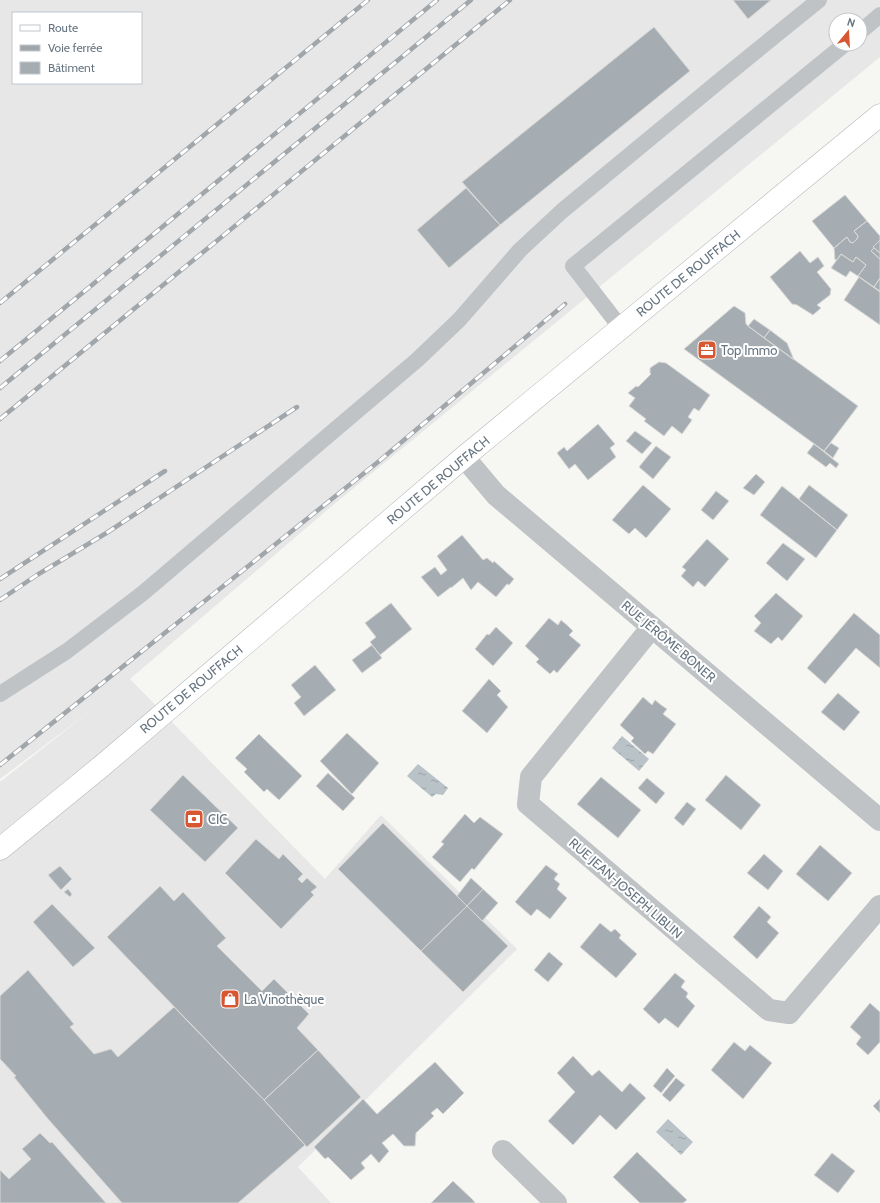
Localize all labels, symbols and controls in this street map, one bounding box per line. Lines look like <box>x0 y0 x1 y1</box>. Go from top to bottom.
legend <box>12 12 142 84</box>
north arrow <box>828 12 868 52</box>
text: N <box>845 15 857 30</box>
text: Route <box>48 20 78 35</box>
text: Voie ferrée <box>48 40 102 55</box>
text: Bâtiment <box>48 60 95 75</box>
street label: ROUTE DE ROUFFACH <box>633 226 743 320</box>
office icon: Top Immo <box>696 339 718 361</box>
place label: Top Immo <box>721 342 777 358</box>
street label: ROUTE DE ROUFFACH <box>383 432 493 528</box>
street label: RUE JÉRÔME BONER <box>619 596 720 685</box>
street label: ROUTE DE ROUFFACH <box>136 641 246 737</box>
bank icon: CIC <box>183 808 205 830</box>
place label: CIC <box>208 811 227 827</box>
street label: RUE JEAN-JOSEPH LIBLIN <box>566 834 686 942</box>
shop icon: La Vinothèque <box>219 988 241 1010</box>
place label: La Vinothèque <box>244 991 324 1007</box>

